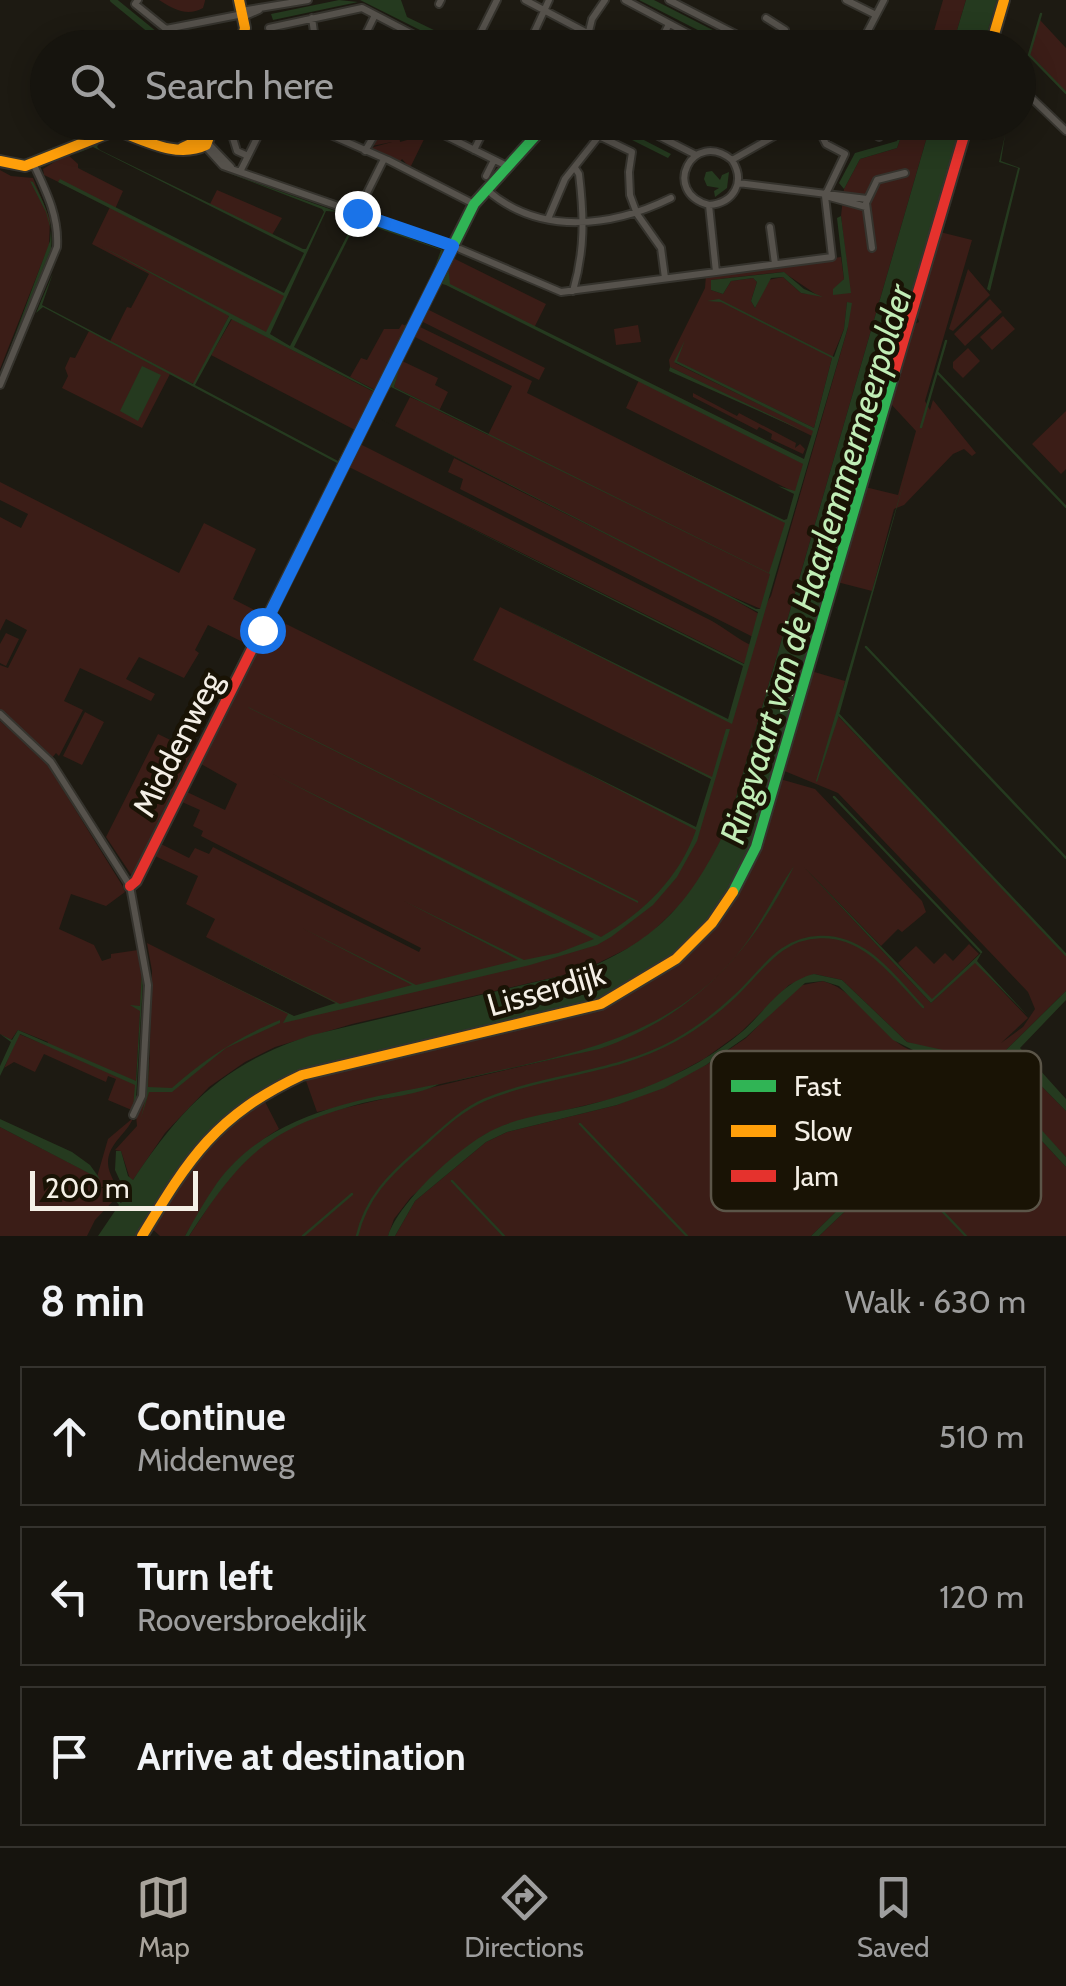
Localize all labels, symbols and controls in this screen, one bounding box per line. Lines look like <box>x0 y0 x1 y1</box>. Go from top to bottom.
search box <box>30 30 1036 140</box>
icon: search <box>65 58 120 113</box>
text: Search here <box>145 62 334 109</box>
route end <box>335 191 381 237</box>
water label: Ringvaart van de Haarlemmermeerpolder <box>710 278 922 849</box>
route start <box>240 608 286 654</box>
street label: Middenweg <box>124 664 231 823</box>
street label: Lisserdijk <box>482 953 610 1024</box>
legend <box>711 1051 1041 1211</box>
text: Fast <box>794 1069 842 1103</box>
text: Slow <box>794 1114 852 1148</box>
text: Jam <box>793 1159 839 1193</box>
scale bar <box>30 1166 198 1210</box>
text: 200 m <box>45 1171 130 1205</box>
text: 8 min <box>40 1275 145 1327</box>
text: Walk · 630 m <box>845 1282 1026 1321</box>
text: Continue <box>137 1393 286 1440</box>
icon: ahead <box>42 1409 97 1464</box>
text: 510 m <box>939 1417 1024 1456</box>
text: Middenweg <box>137 1440 294 1479</box>
text: Turn left <box>137 1553 273 1600</box>
icon: left <box>42 1569 97 1624</box>
text: 120 m <box>939 1577 1024 1616</box>
text: Rooversbroekdijk <box>137 1600 367 1639</box>
icon: arrive <box>42 1729 97 1784</box>
text: Arrive at destination <box>137 1733 466 1780</box>
tab: Map <box>136 1870 191 1964</box>
tab: Directions <box>464 1870 584 1964</box>
tab: Saved <box>857 1870 930 1964</box>

